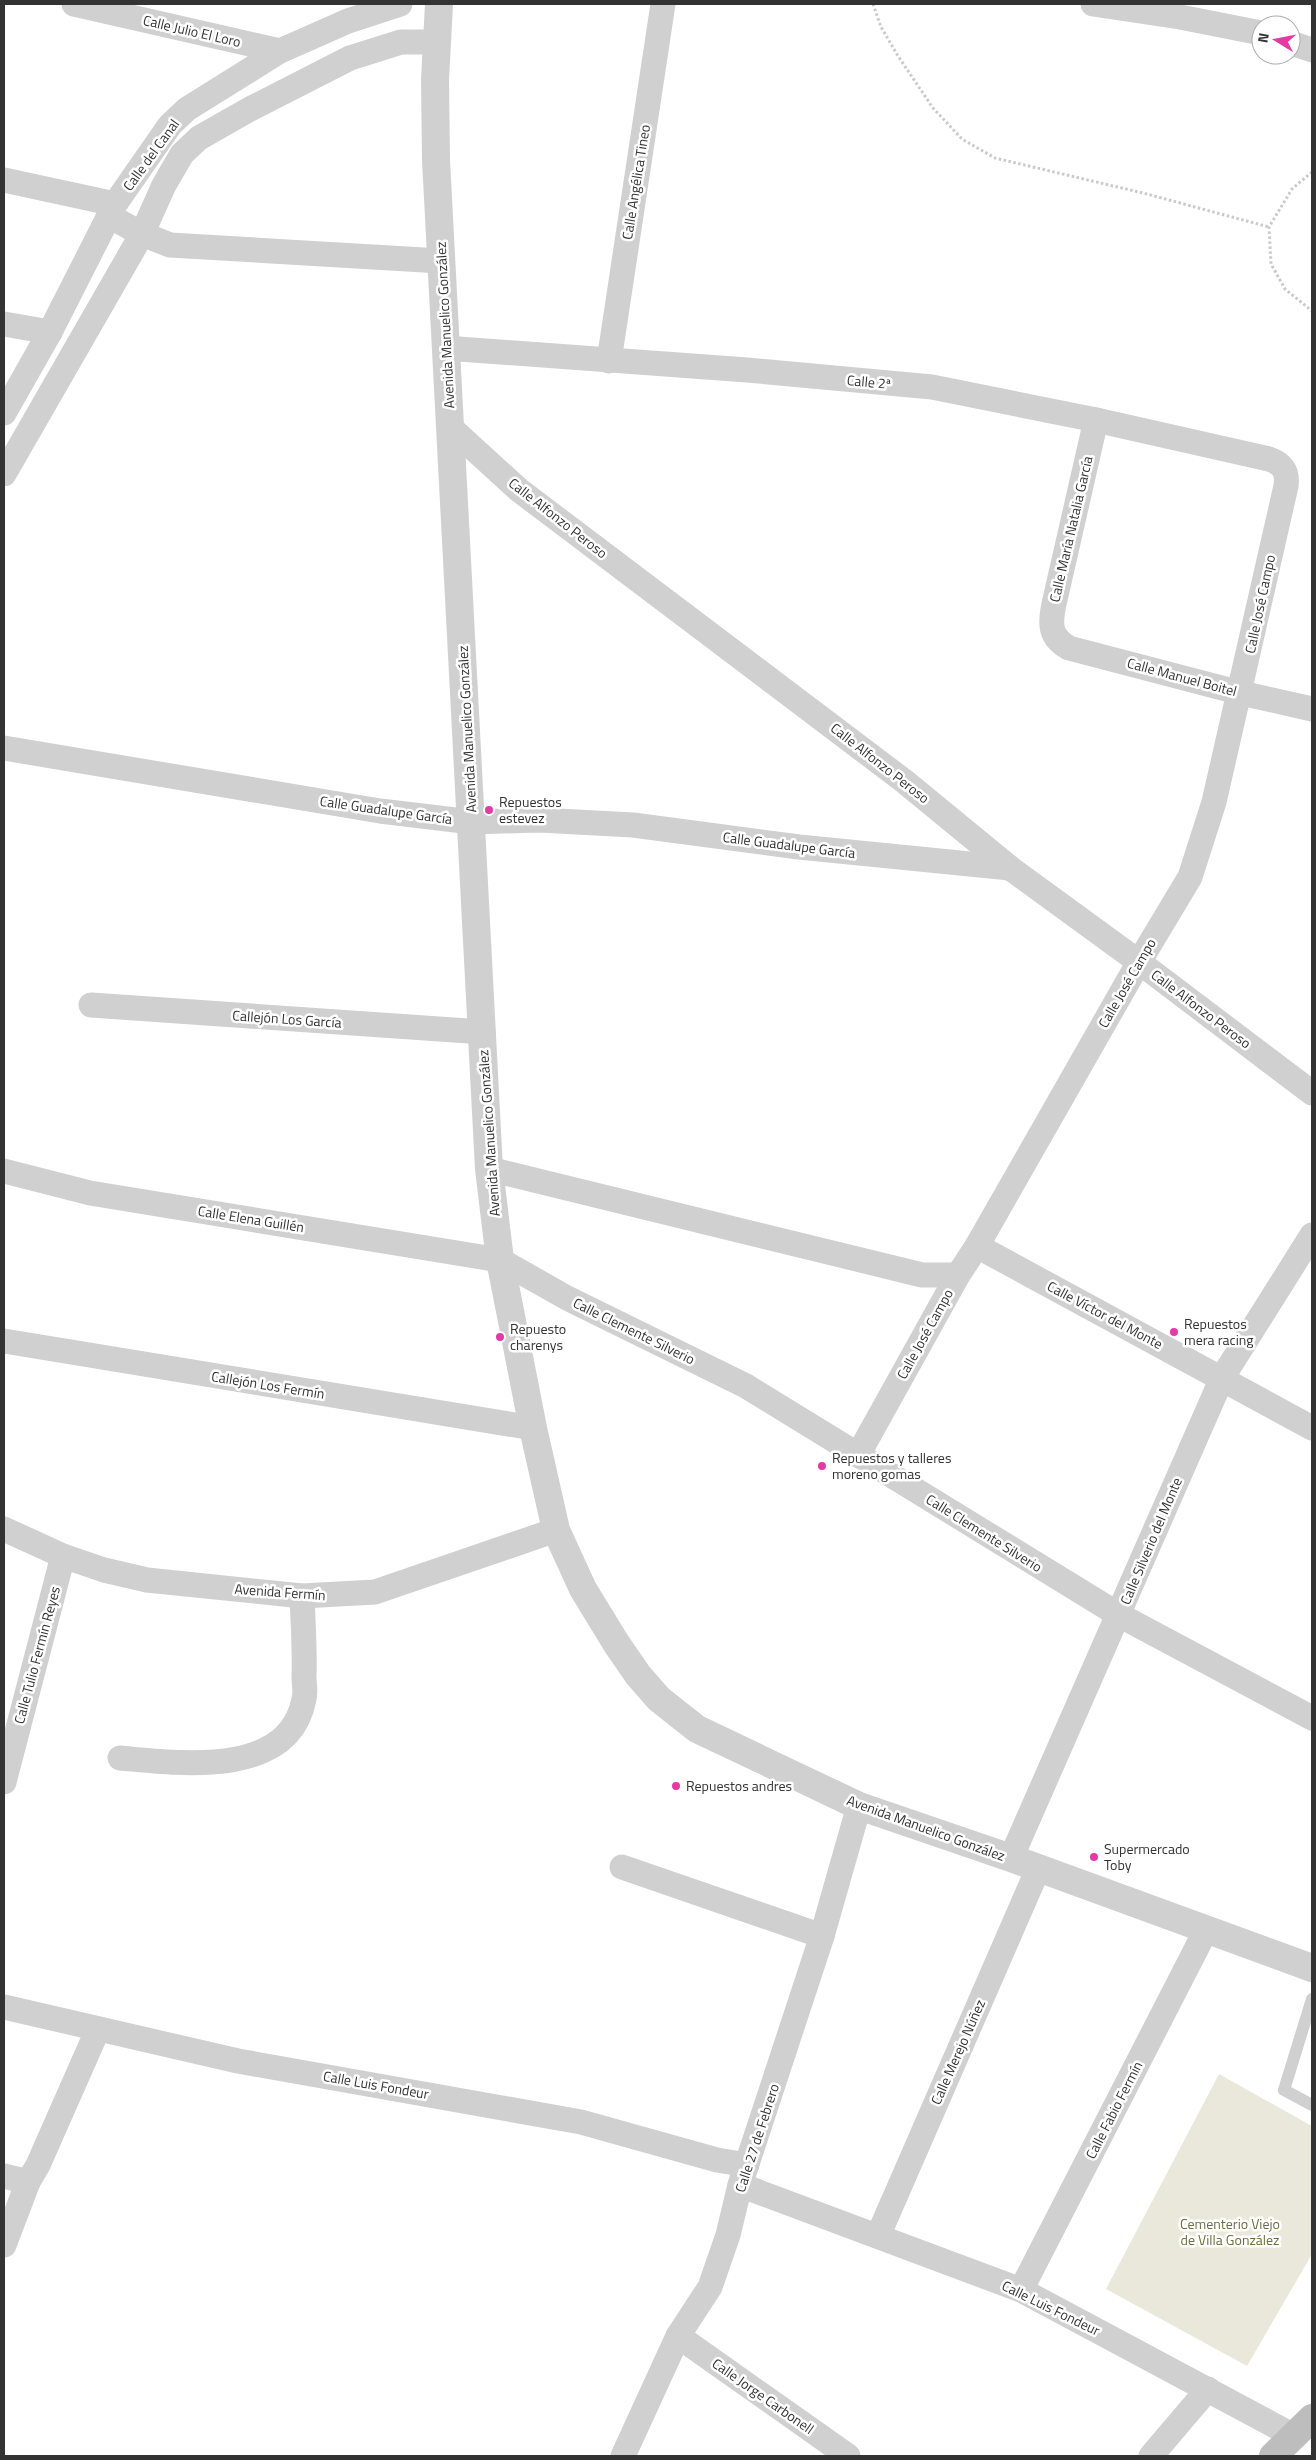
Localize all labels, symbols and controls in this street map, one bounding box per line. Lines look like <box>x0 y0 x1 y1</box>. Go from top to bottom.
street label: Calle Julio El Loro <box>141 9 243 52</box>
north arrow <box>1251 15 1301 65</box>
text: N <box>1252 31 1274 44</box>
street label: Calle del Canal <box>117 114 184 195</box>
street label: Calle Angélica Tineo <box>616 123 655 241</box>
street label: Avenida Manuelico González <box>430 241 459 409</box>
street label: Calle 2ª <box>846 369 892 394</box>
street label: Calle María Natalia García <box>1043 454 1098 604</box>
street label: Calle Alfonzo Peroso <box>504 472 612 563</box>
street label: Calle José Campo <box>1239 553 1280 655</box>
street label: Avenida Manuelico González <box>452 645 481 813</box>
street label: Calle Manuel Boitel <box>1125 652 1239 701</box>
street label: Calle Alfonzo Peroso <box>826 717 934 808</box>
street label: Calle Guadalupe García <box>319 790 454 829</box>
place label: Repuestos estevez <box>499 791 562 828</box>
marker: Repuestos estevez <box>483 804 495 816</box>
street label: Calle Guadalupe García <box>722 826 857 863</box>
street label: Calle José Campo <box>1092 934 1161 1031</box>
street label: Calle Alfonzo Peroso <box>1147 964 1256 1053</box>
street label: Callejón Los García <box>232 1004 342 1033</box>
street label: Avenida Manuelico González <box>472 1049 505 1217</box>
street label: Calle Elena Guillén <box>197 1200 306 1237</box>
street label: Calle Víctor del Monte <box>1044 1275 1167 1354</box>
street label: Calle José Campo <box>891 1285 958 1383</box>
street label: Calle Clemente Silverio <box>570 1292 699 1369</box>
place label: Repuestos mera racing <box>1184 1313 1253 1350</box>
place label: Repuesto charenys <box>510 1318 566 1355</box>
marker: Repuestos mera racing <box>1168 1326 1180 1338</box>
marker: Repuesto charenys <box>494 1331 506 1343</box>
street label: Callejón Los Fermín <box>210 1365 326 1404</box>
place label: Repuestos y talleres moreno gomas <box>832 1447 951 1484</box>
marker: Repuestos y talleres moreno gomas <box>816 1460 828 1472</box>
street label: Calle Silverio del Monte <box>1114 1474 1187 1608</box>
street label: Calle Clemente Silverio <box>922 1488 1046 1577</box>
street label: Avenida Fermín <box>234 1578 326 1605</box>
street label: Calle Tulio Fermín Reyes <box>8 1584 65 1726</box>
place label: Repuestos andres <box>686 1775 792 1796</box>
marker: Repuestos andres <box>670 1780 682 1792</box>
street label: Avenida Manuelico González <box>844 1789 1008 1866</box>
place label: Supermercado Toby <box>1104 1838 1190 1875</box>
marker: Supermercado Toby <box>1088 1851 1100 1863</box>
street label: Calle Merejo Núñez <box>925 1996 990 2108</box>
street label: Calle Fabio Fermín <box>1080 2057 1147 2162</box>
street label: Calle Luis Fondeur <box>322 2065 431 2104</box>
street label: Calle 27 de Febrero <box>729 2081 784 2195</box>
park label: Cementerio Viejo de Villa González <box>1180 2213 1280 2250</box>
street label: Calle Luis Fondeur <box>999 2275 1104 2340</box>
street label: Calle Jorge Carbonell <box>708 2353 818 2439</box>

